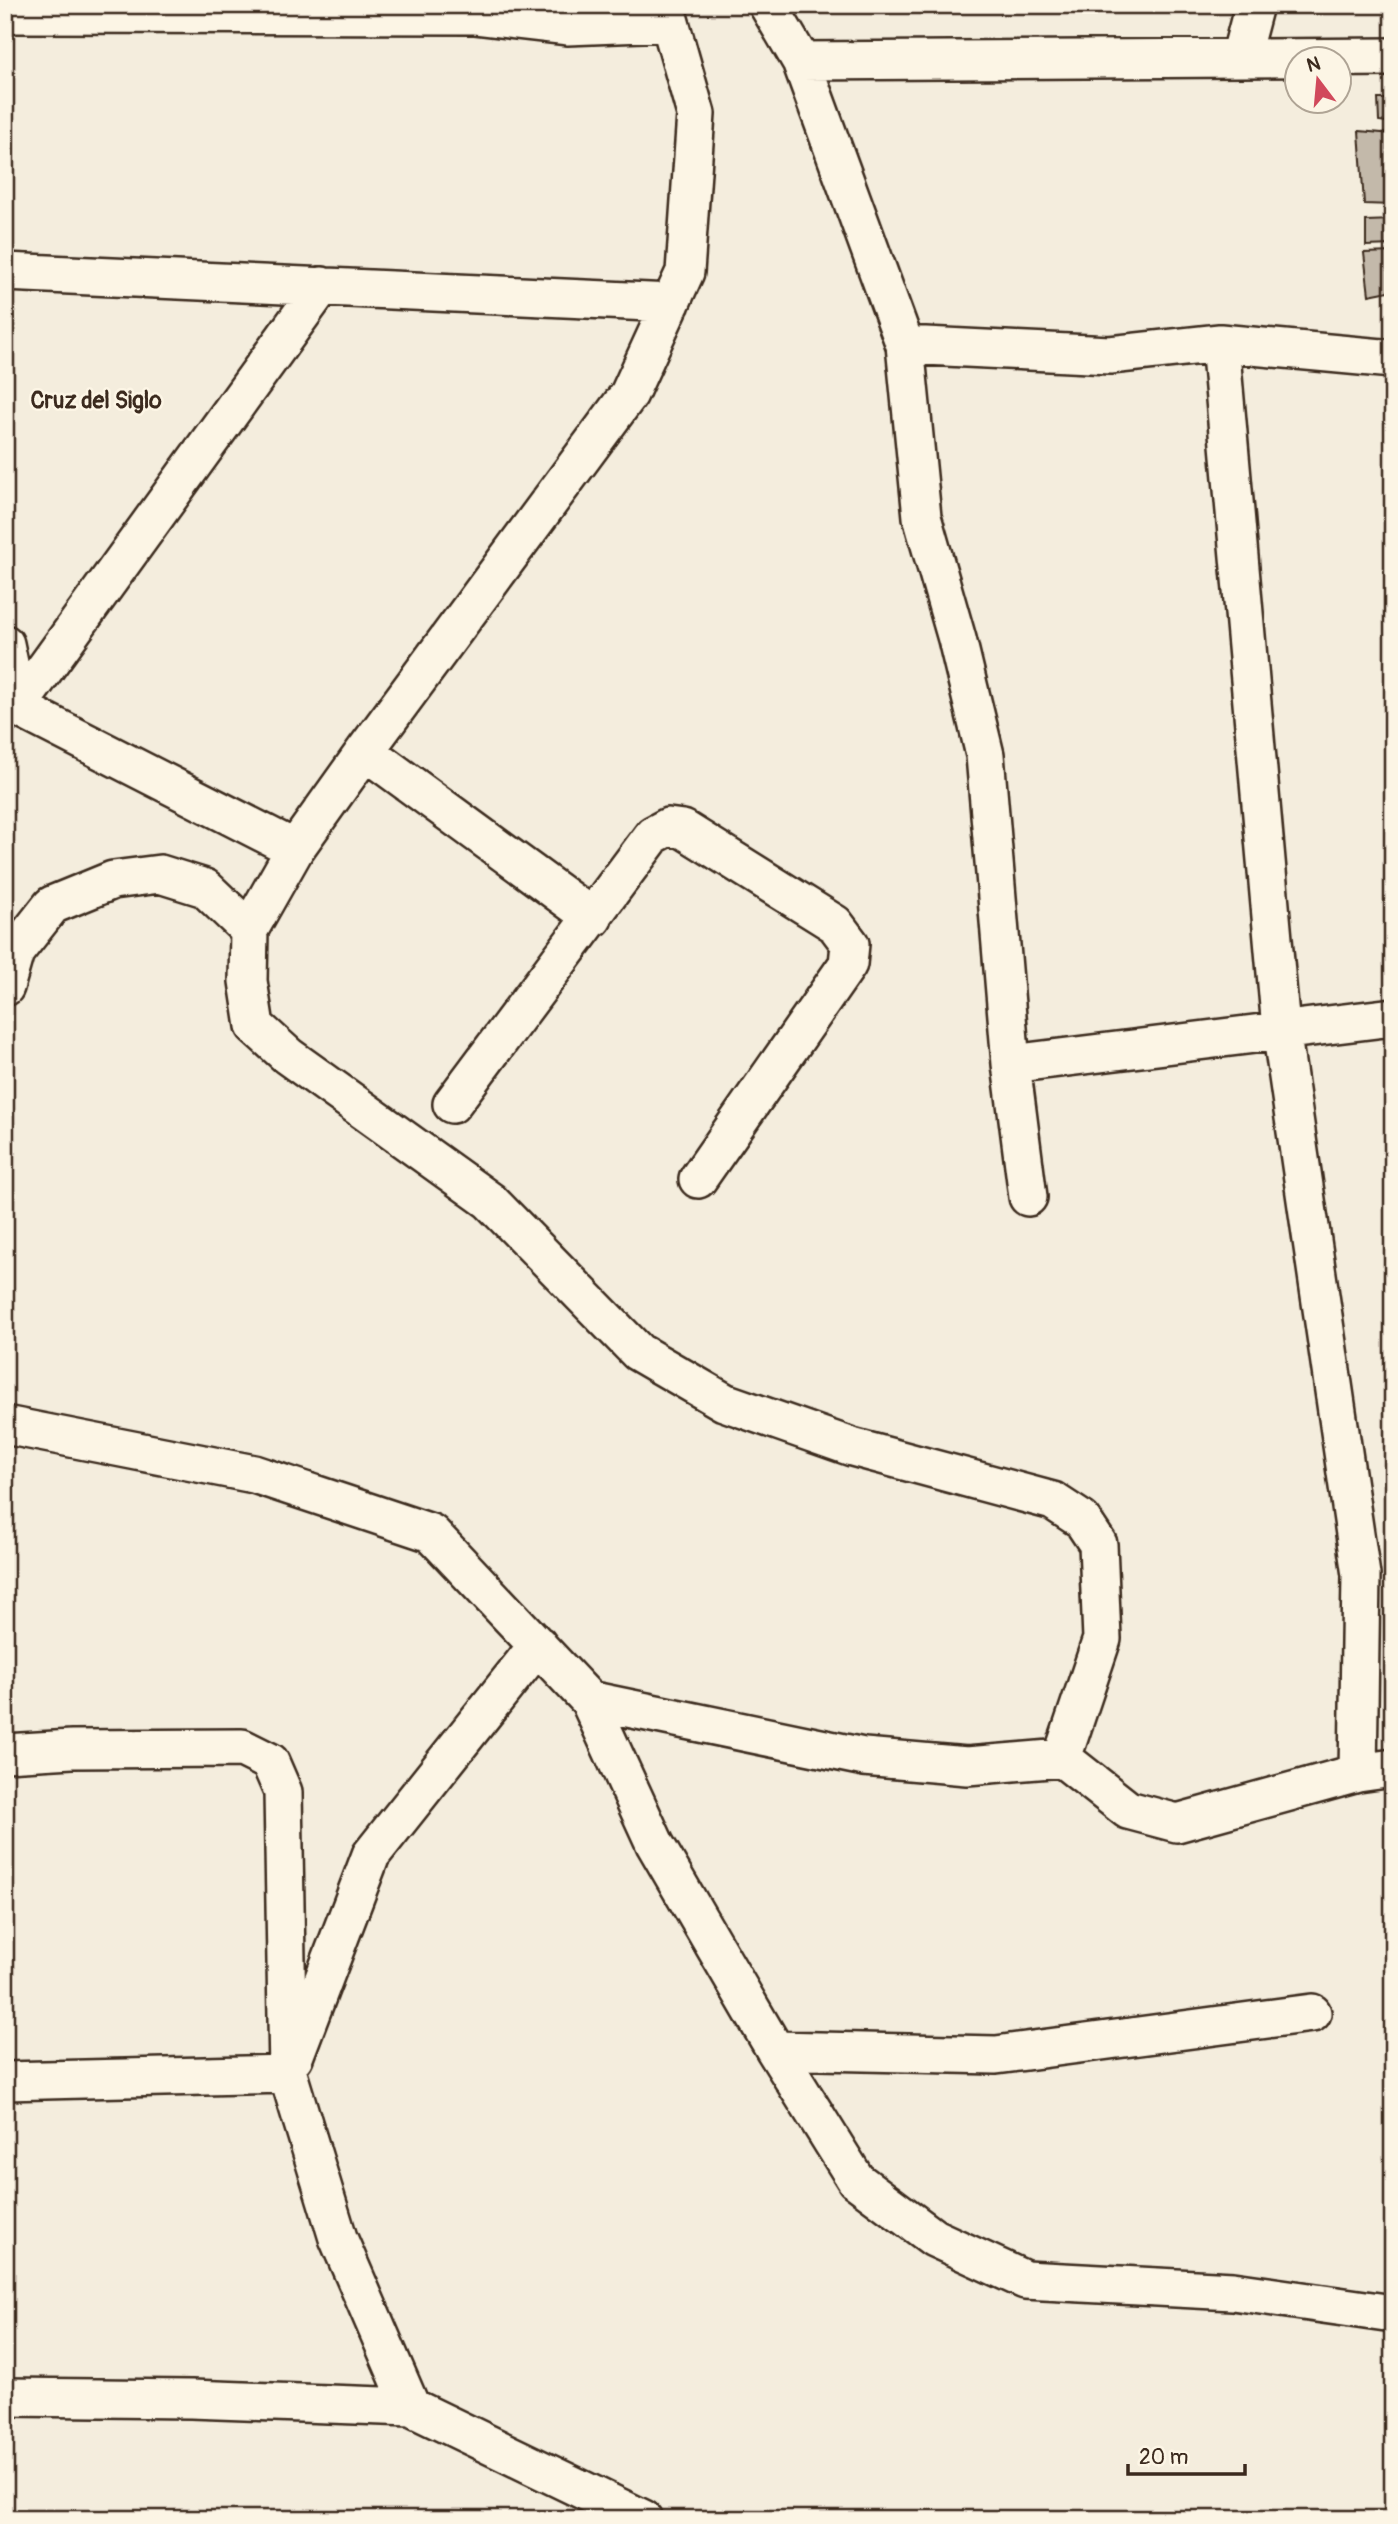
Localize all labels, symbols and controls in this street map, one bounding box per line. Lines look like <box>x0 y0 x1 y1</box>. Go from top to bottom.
north arrow <box>1282 46 1352 116</box>
text: N <box>1304 51 1323 78</box>
district label: Cruz del Siglo <box>30 386 162 415</box>
scale bar <box>1128 2433 1246 2477</box>
text: 20 m <box>1139 2444 1188 2471</box>

